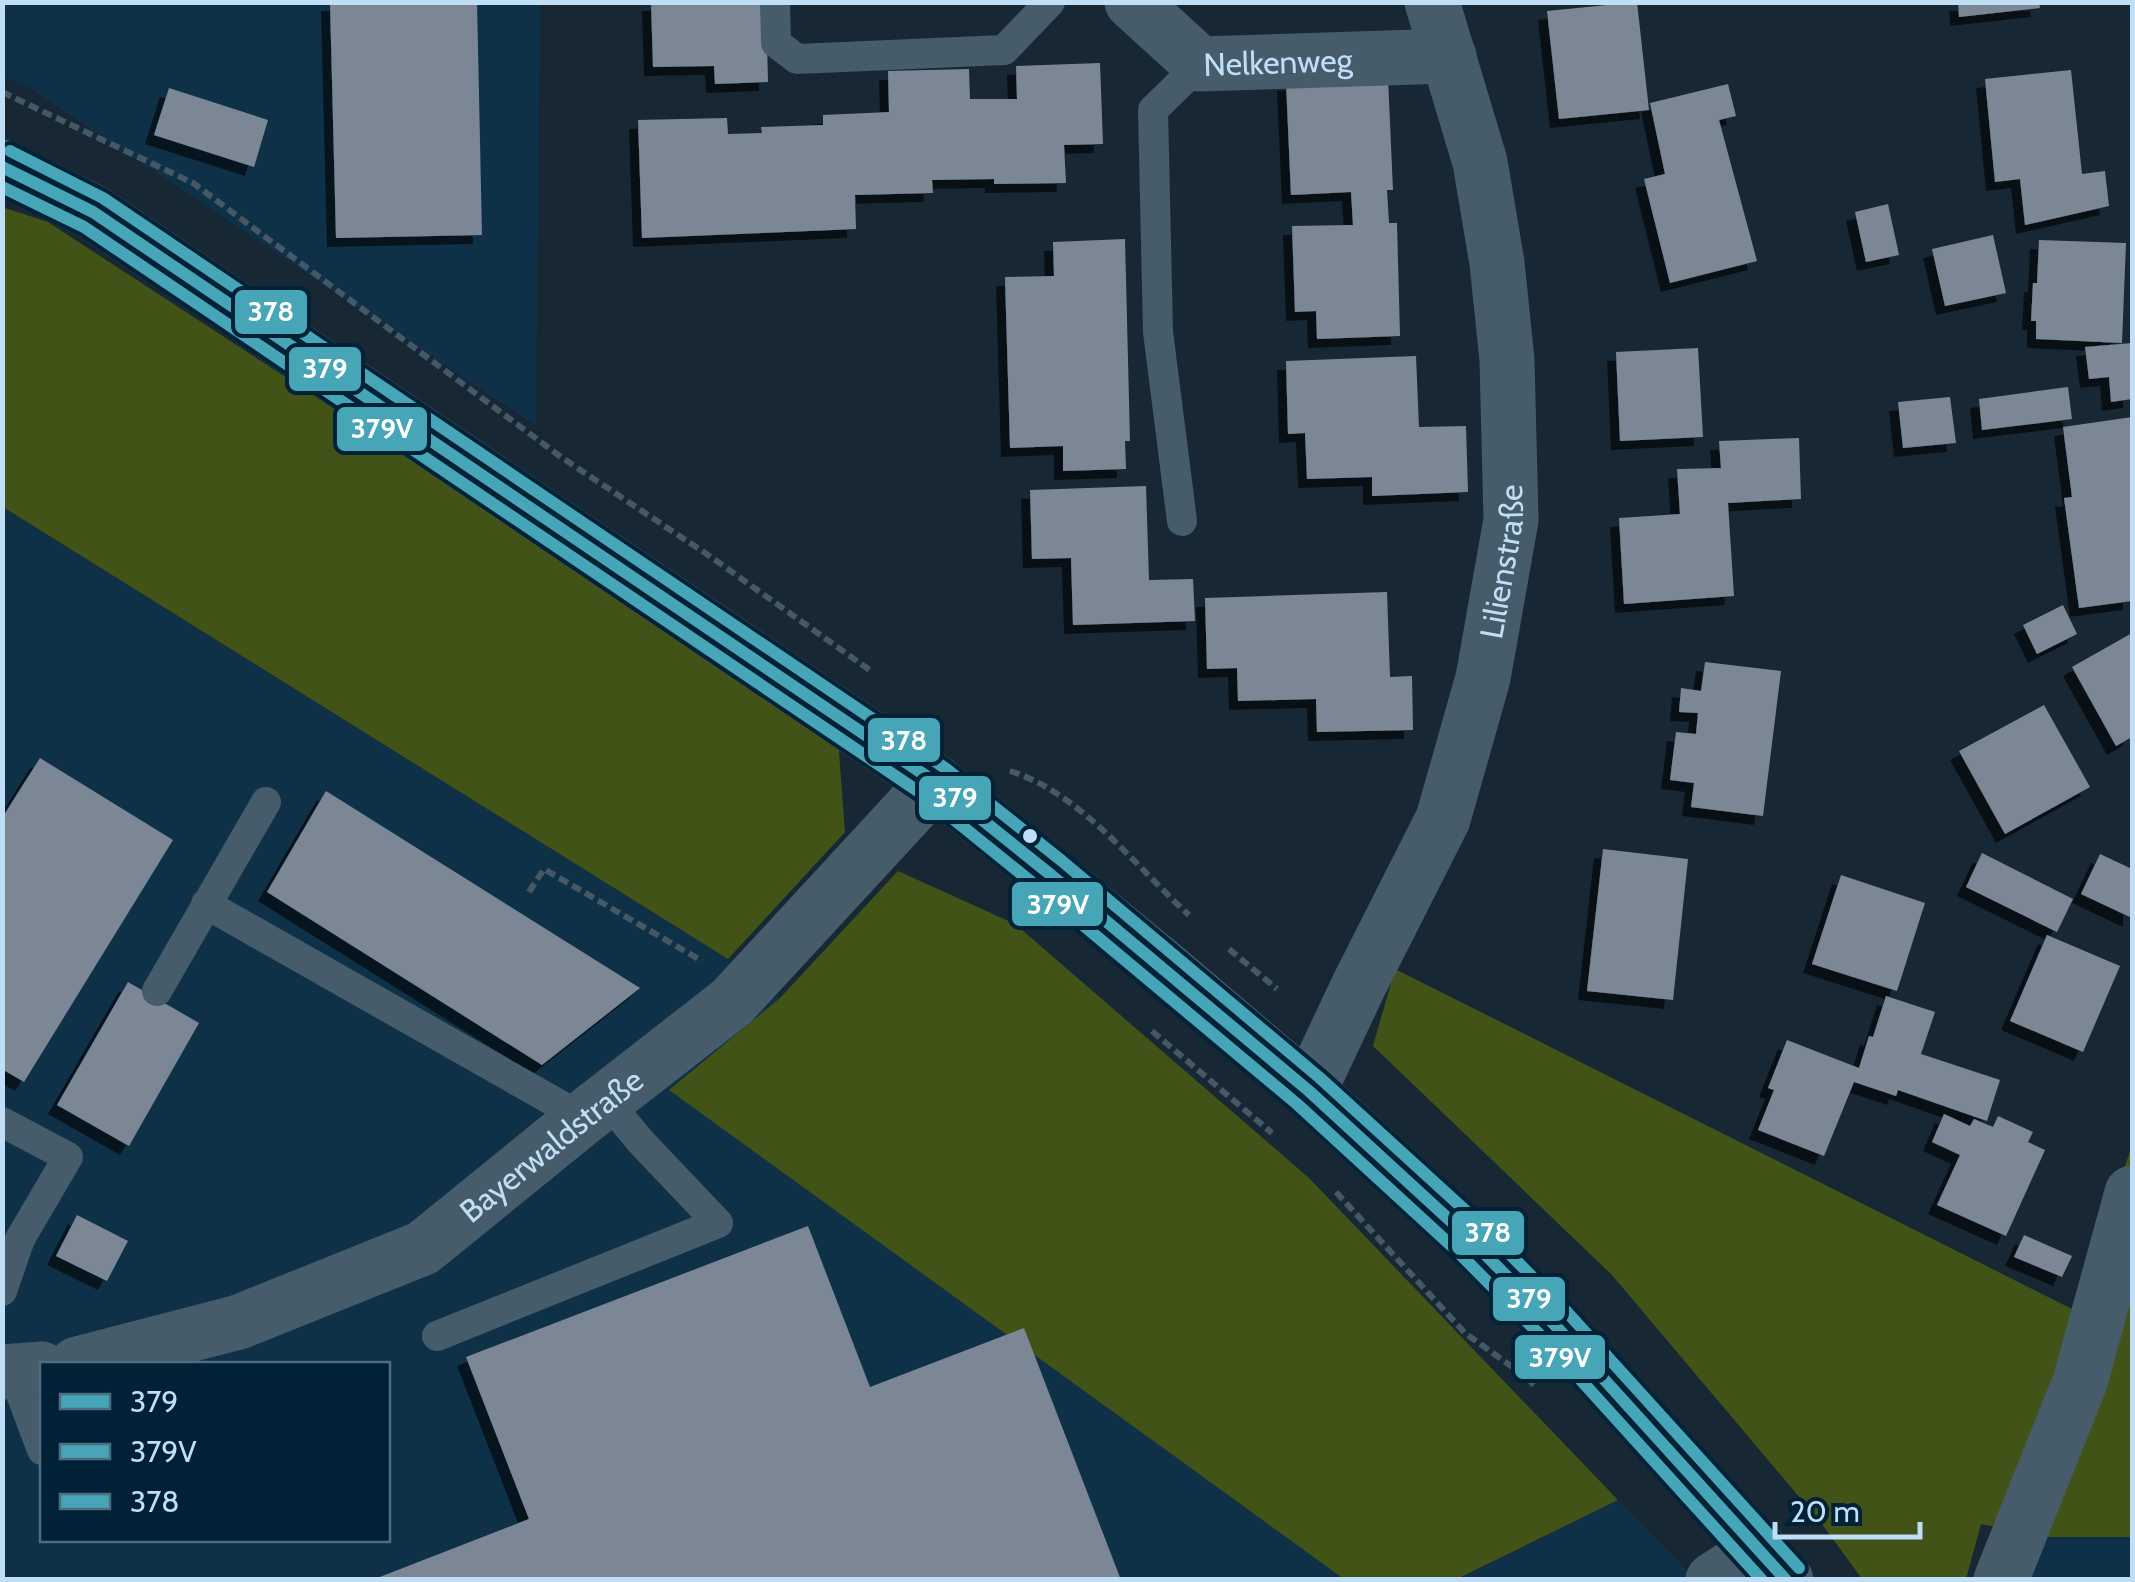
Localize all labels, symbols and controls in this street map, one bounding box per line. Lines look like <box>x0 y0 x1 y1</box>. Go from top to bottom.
street label: Nelkenweg <box>1203 40 1354 83</box>
line badge: 378 <box>233 288 309 336</box>
text: 378 <box>248 294 294 328</box>
line badge: 379 <box>287 345 363 393</box>
text: 379 <box>302 351 348 385</box>
line badge: 379V <box>335 405 429 453</box>
text: 379V <box>351 411 414 445</box>
street label: Lilienstraße <box>1471 484 1530 642</box>
line badge: 378 <box>866 716 942 764</box>
text: 378 <box>881 723 927 757</box>
line badge: 379 <box>917 774 993 822</box>
text: 379 <box>932 780 978 814</box>
unlabelled marker <box>1020 826 1040 846</box>
line badge: 379V <box>1010 880 1105 928</box>
text: 379V <box>1027 887 1090 921</box>
street label: Bayerwaldstraße <box>451 1060 650 1230</box>
line badge: 378 <box>1450 1209 1526 1257</box>
text: 378 <box>1465 1215 1511 1249</box>
line badge: 379 <box>1491 1275 1567 1323</box>
text: 379 <box>1506 1281 1552 1315</box>
line badge: 379V <box>1513 1333 1607 1381</box>
text: 379V <box>1529 1340 1592 1374</box>
legend <box>40 1362 390 1542</box>
text: 379 <box>130 1383 178 1420</box>
text: 379V <box>130 1433 197 1470</box>
scale bar <box>1775 1477 1920 1539</box>
text: 378 <box>130 1483 180 1520</box>
text: 20 m <box>1790 1493 1860 1530</box>

